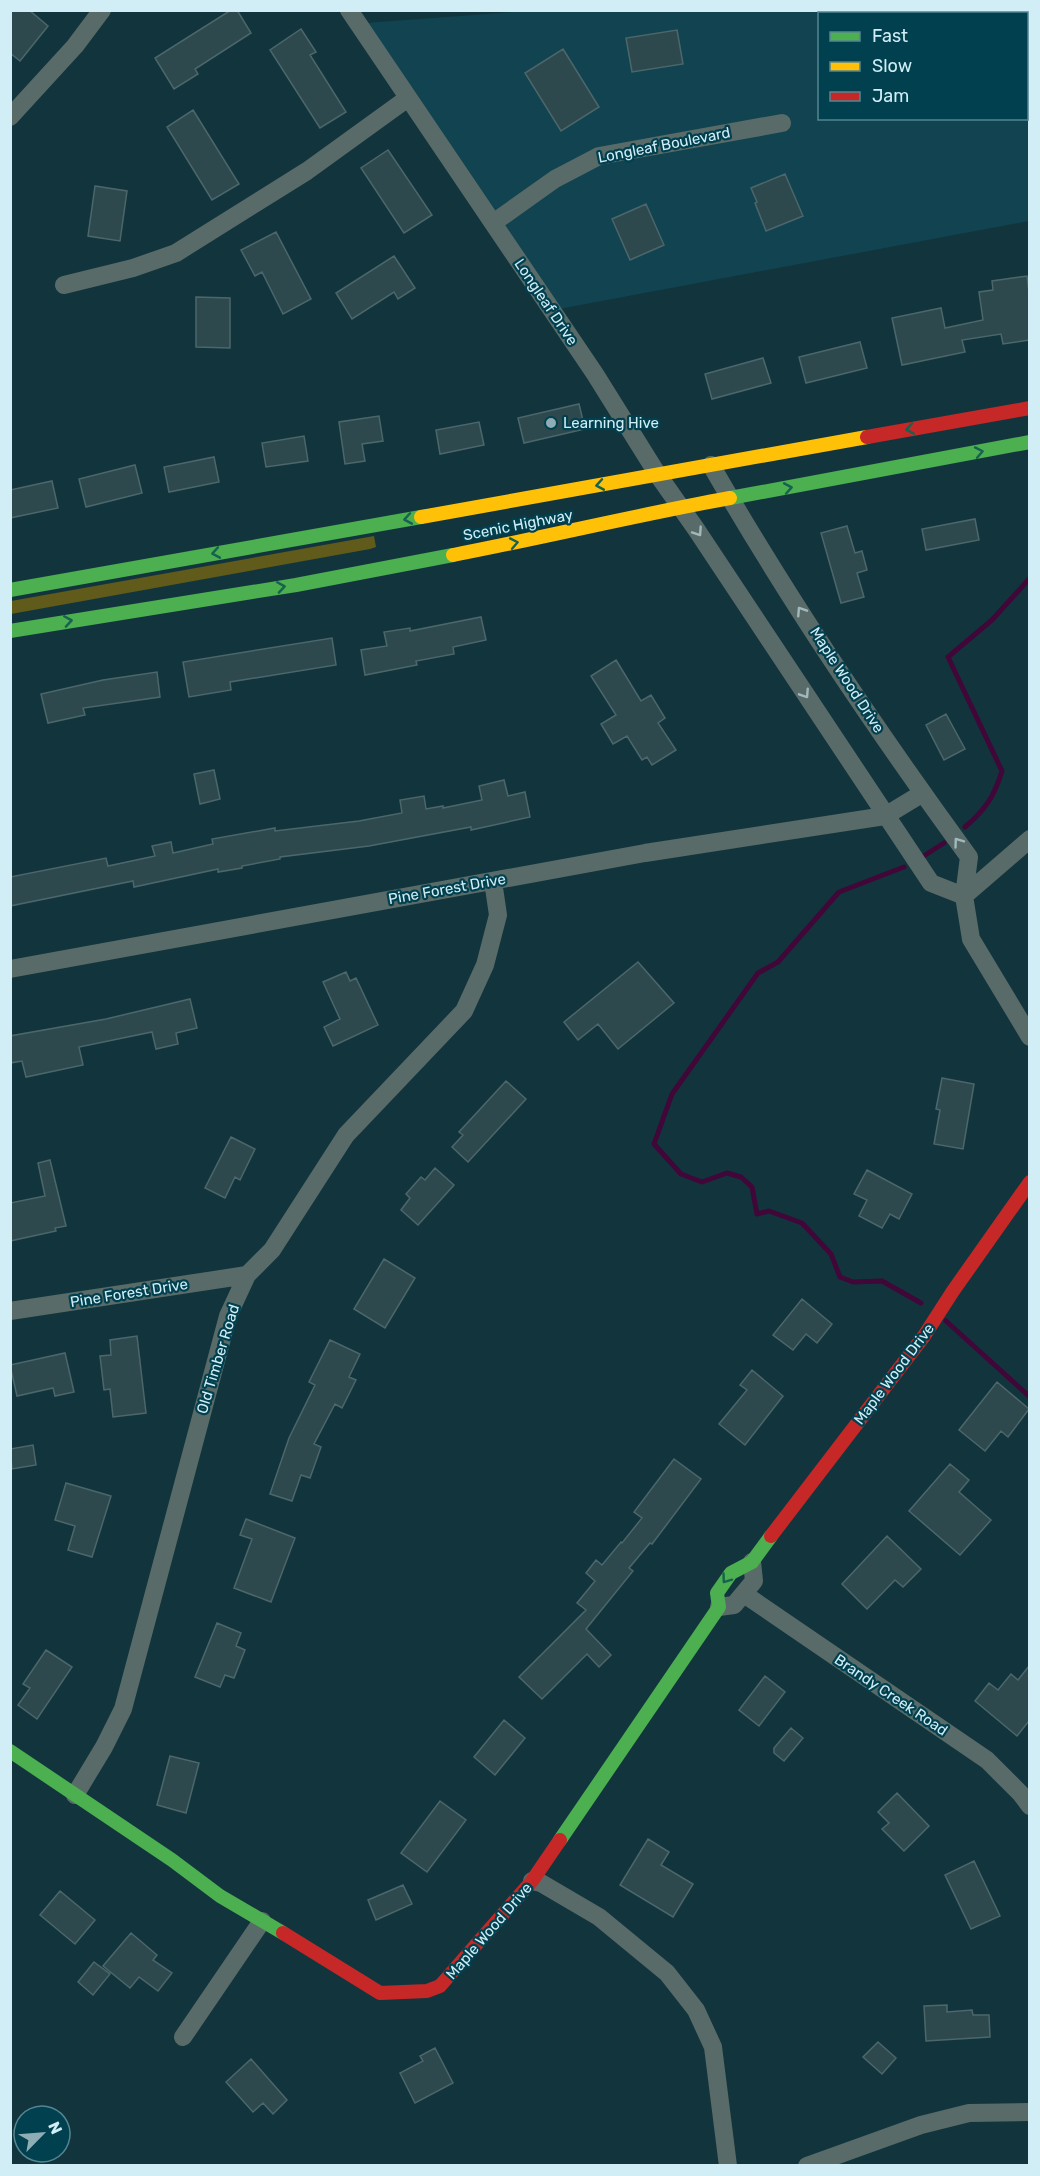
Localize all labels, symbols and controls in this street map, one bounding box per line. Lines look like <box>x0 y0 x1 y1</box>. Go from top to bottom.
legend <box>818 12 1028 120</box>
text: Fast <box>872 25 908 47</box>
text: Slow <box>872 55 912 77</box>
text: Jam <box>872 85 909 107</box>
street label: Longleaf Boulevard <box>596 123 732 167</box>
street label: Longleaf Drive <box>510 255 582 349</box>
place label: Learning Hive <box>563 414 659 432</box>
marker: Learning Hive <box>544 416 558 430</box>
one-way arrow <box>905 423 915 435</box>
one-way arrow <box>974 446 984 459</box>
one-way arrow <box>595 478 605 491</box>
one-way arrow <box>782 482 792 495</box>
street label: Scenic Highway <box>462 506 574 544</box>
one-way arrow <box>403 512 413 525</box>
one-way arrow <box>691 525 702 536</box>
one-way arrow <box>509 537 519 550</box>
one-way arrow <box>211 547 221 559</box>
one-way arrow <box>276 581 286 594</box>
one-way arrow <box>797 607 808 618</box>
one-way arrow <box>64 616 73 628</box>
street label: Maple Wood Drive <box>806 624 888 736</box>
one-way arrow <box>798 688 809 699</box>
one-way arrow <box>954 837 965 848</box>
street label: Pine Forest Drive <box>387 870 507 908</box>
street label: Pine Forest Drive <box>69 1275 189 1311</box>
street label: Old Timber Road <box>193 1302 243 1416</box>
street label: Maple Wood Drive <box>850 1320 938 1428</box>
one-way arrow <box>723 1572 734 1583</box>
street label: Brandy Creek Road <box>831 1650 951 1740</box>
street label: Maple Wood Drive <box>442 1879 536 1983</box>
north arrow <box>12 2104 72 2164</box>
text: N <box>44 2119 66 2137</box>

